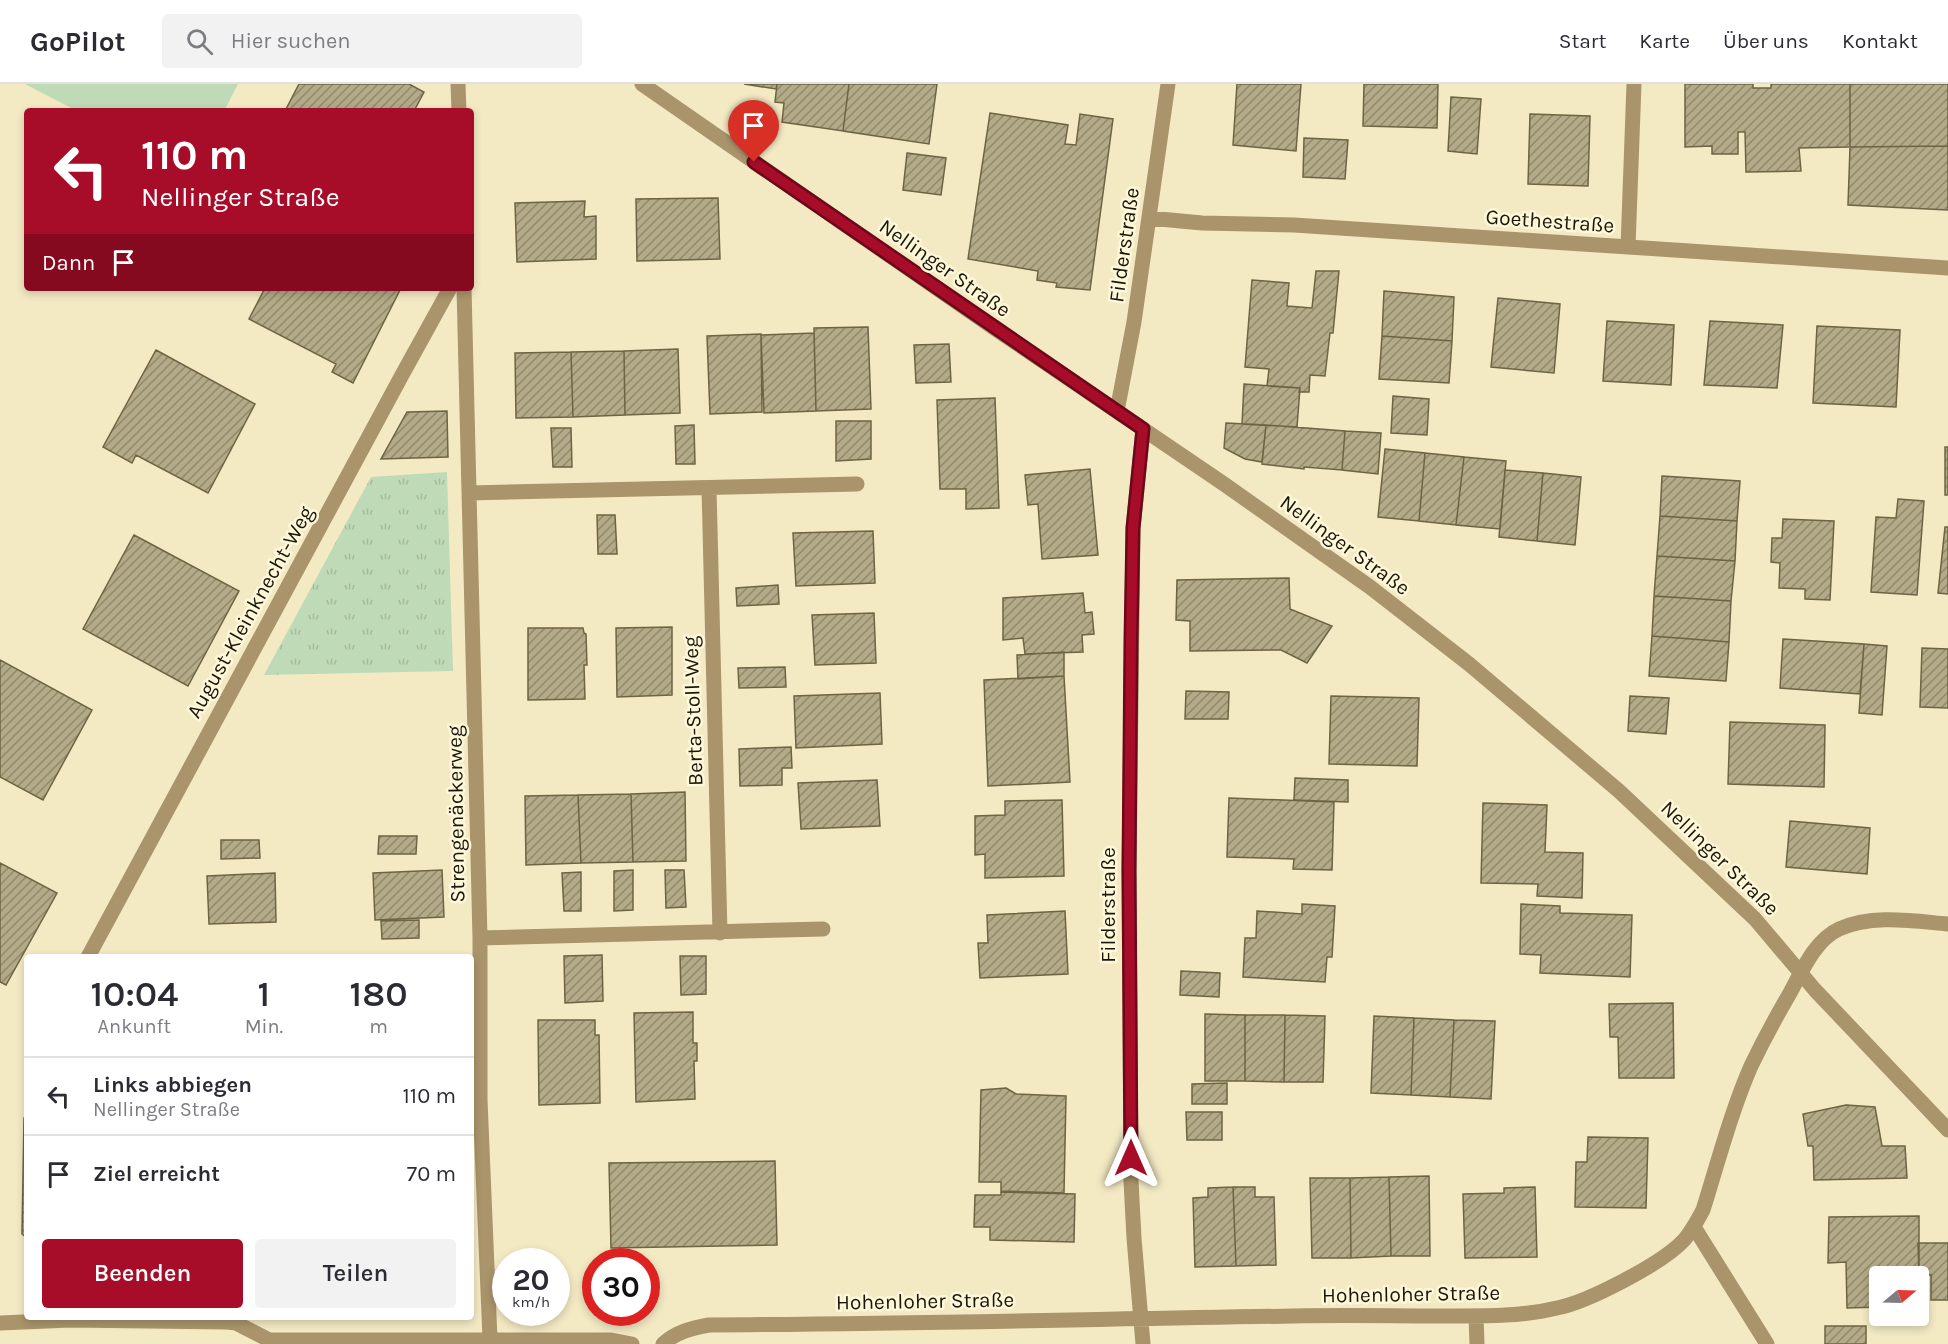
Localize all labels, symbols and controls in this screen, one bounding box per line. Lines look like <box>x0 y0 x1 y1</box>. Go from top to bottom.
search box <box>162 14 582 68</box>
text: GoPilot <box>30 25 126 58</box>
icon: search <box>183 25 216 58</box>
text: Hier suchen <box>231 28 351 54</box>
text: Start <box>1559 29 1606 53</box>
text: Karte <box>1639 29 1690 53</box>
text: Über uns <box>1723 29 1809 53</box>
text: Kontakt <box>1842 29 1918 53</box>
pin <box>728 100 779 162</box>
icon: arrive <box>737 109 770 142</box>
text: 110 m <box>141 130 248 180</box>
icon: left <box>42 132 120 210</box>
text: Nellinger Straße <box>141 181 340 213</box>
street label: Filderstraße <box>1104 186 1144 304</box>
street label: Goethestraße <box>1485 205 1615 237</box>
street label: Nellinger Straße <box>875 214 1015 322</box>
icon: arrive <box>107 246 140 279</box>
text: Dann <box>42 250 95 276</box>
street label: Nellinger Straße <box>1275 490 1415 600</box>
street label: August-Kleinknecht-Weg <box>182 502 318 722</box>
street label: Berta-Stoll-Weg <box>678 635 708 786</box>
street label: Strengenäckerweg <box>442 725 470 903</box>
street label: Nellinger Straße <box>1656 796 1784 920</box>
street label: Filderstraße <box>1096 847 1120 963</box>
text: 10:04 <box>90 973 178 1015</box>
text: 1 <box>258 973 270 1015</box>
text: 180 <box>350 973 408 1015</box>
text: Ankunft <box>98 1015 171 1038</box>
text: Min. <box>245 1015 283 1038</box>
text: m <box>369 1015 388 1038</box>
text: Links abbiegen <box>93 1072 252 1098</box>
icon: left <box>42 1080 75 1113</box>
text: 110 m <box>403 1083 456 1109</box>
text: Nellinger Straße <box>93 1098 240 1121</box>
position arrow <box>1099 1126 1163 1190</box>
icon: arrive <box>42 1158 75 1191</box>
text: Ziel erreicht <box>93 1161 220 1187</box>
text: 70 m <box>407 1161 456 1187</box>
button: Beenden <box>42 1239 243 1308</box>
button: Teilen <box>255 1239 456 1308</box>
speed limit sign: 30 <box>582 1248 660 1326</box>
text: 20 <box>512 1262 550 1298</box>
north arrow <box>1869 1266 1929 1326</box>
map controls <box>1869 1266 1929 1326</box>
street label: Hohenloher Straße <box>1322 1280 1500 1308</box>
street label: Hohenloher Straße <box>836 1287 1014 1315</box>
text: km/h <box>512 1293 550 1311</box>

